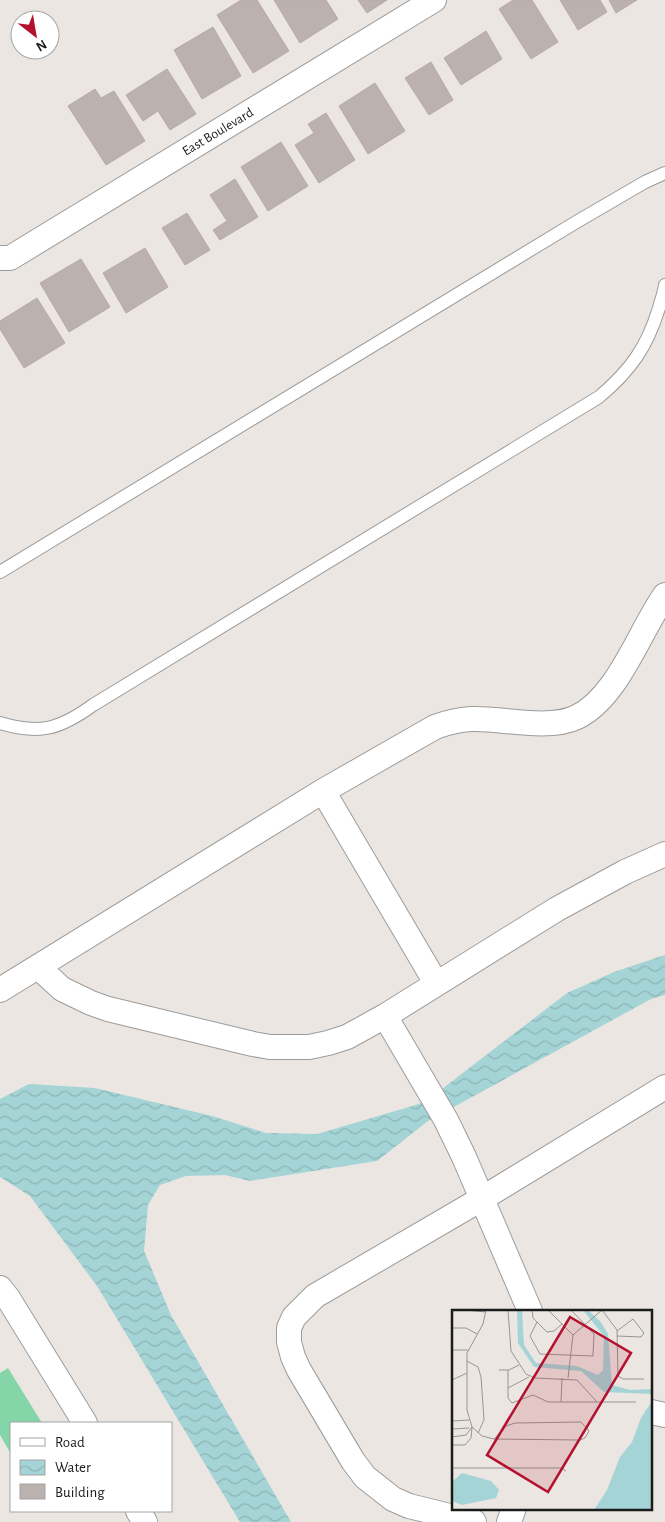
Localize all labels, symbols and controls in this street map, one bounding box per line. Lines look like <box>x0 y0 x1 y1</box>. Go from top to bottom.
north arrow <box>10 10 60 60</box>
text: N <box>33 37 49 54</box>
street label: East Boulevard <box>180 105 256 159</box>
inset map <box>452 1310 652 1510</box>
legend <box>10 1422 172 1512</box>
text: Road <box>55 1435 85 1450</box>
text: Water <box>55 1460 91 1475</box>
text: Building <box>55 1485 105 1500</box>

